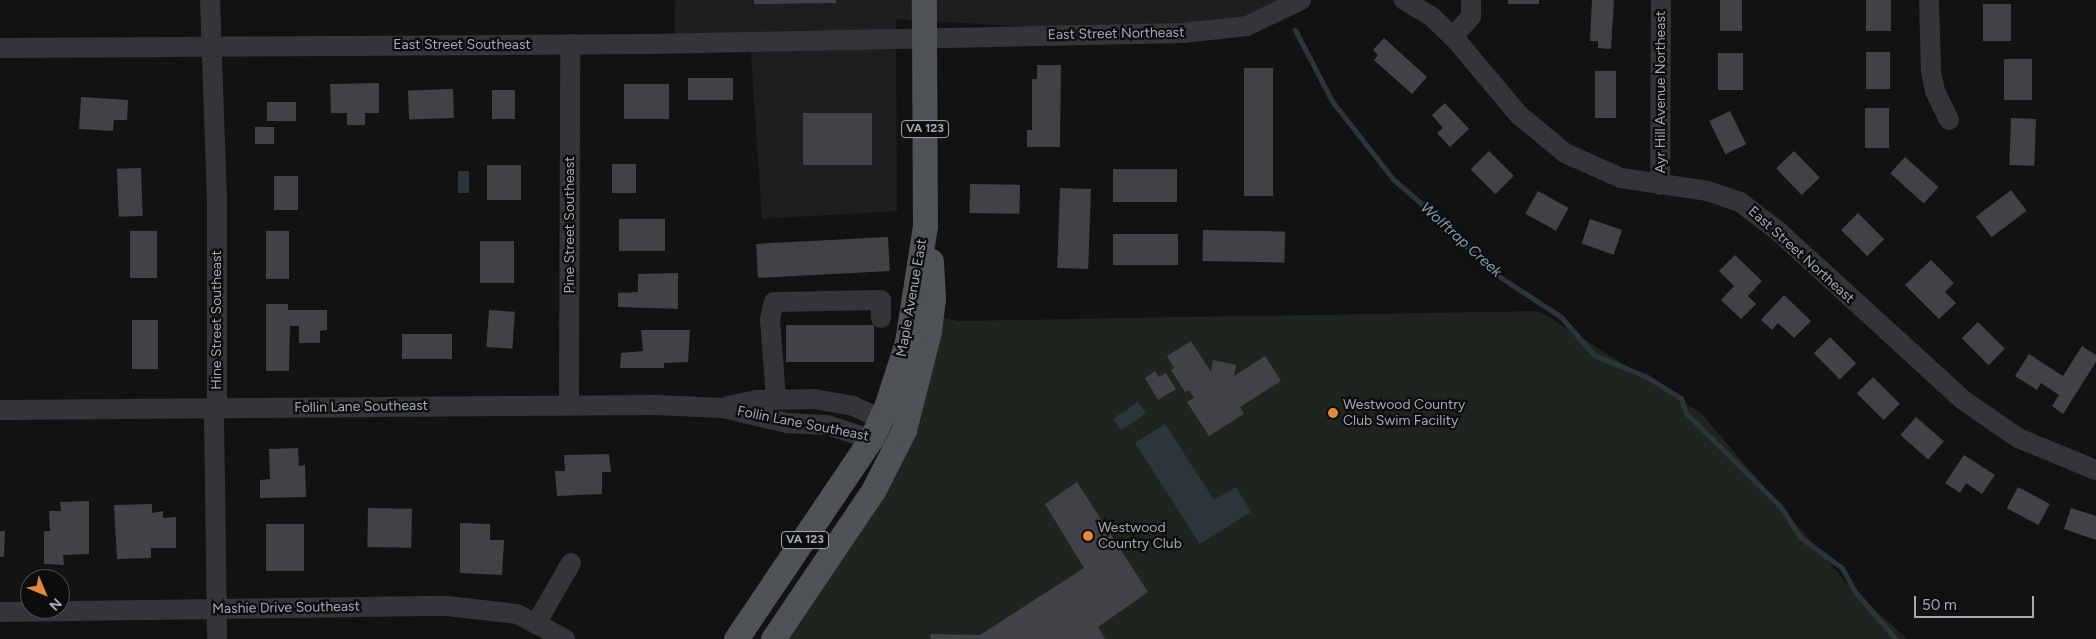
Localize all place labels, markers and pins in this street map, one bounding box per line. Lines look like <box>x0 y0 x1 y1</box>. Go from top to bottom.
place label: Westwood Country Club Swim Facility <box>1343 397 1465 430</box>
marker: Westwood Country Club Swim Facility <box>1327 407 1339 419</box>
place label: Westwood Country Club <box>1098 520 1182 552</box>
marker: Westwood Country Club <box>1082 530 1094 542</box>

